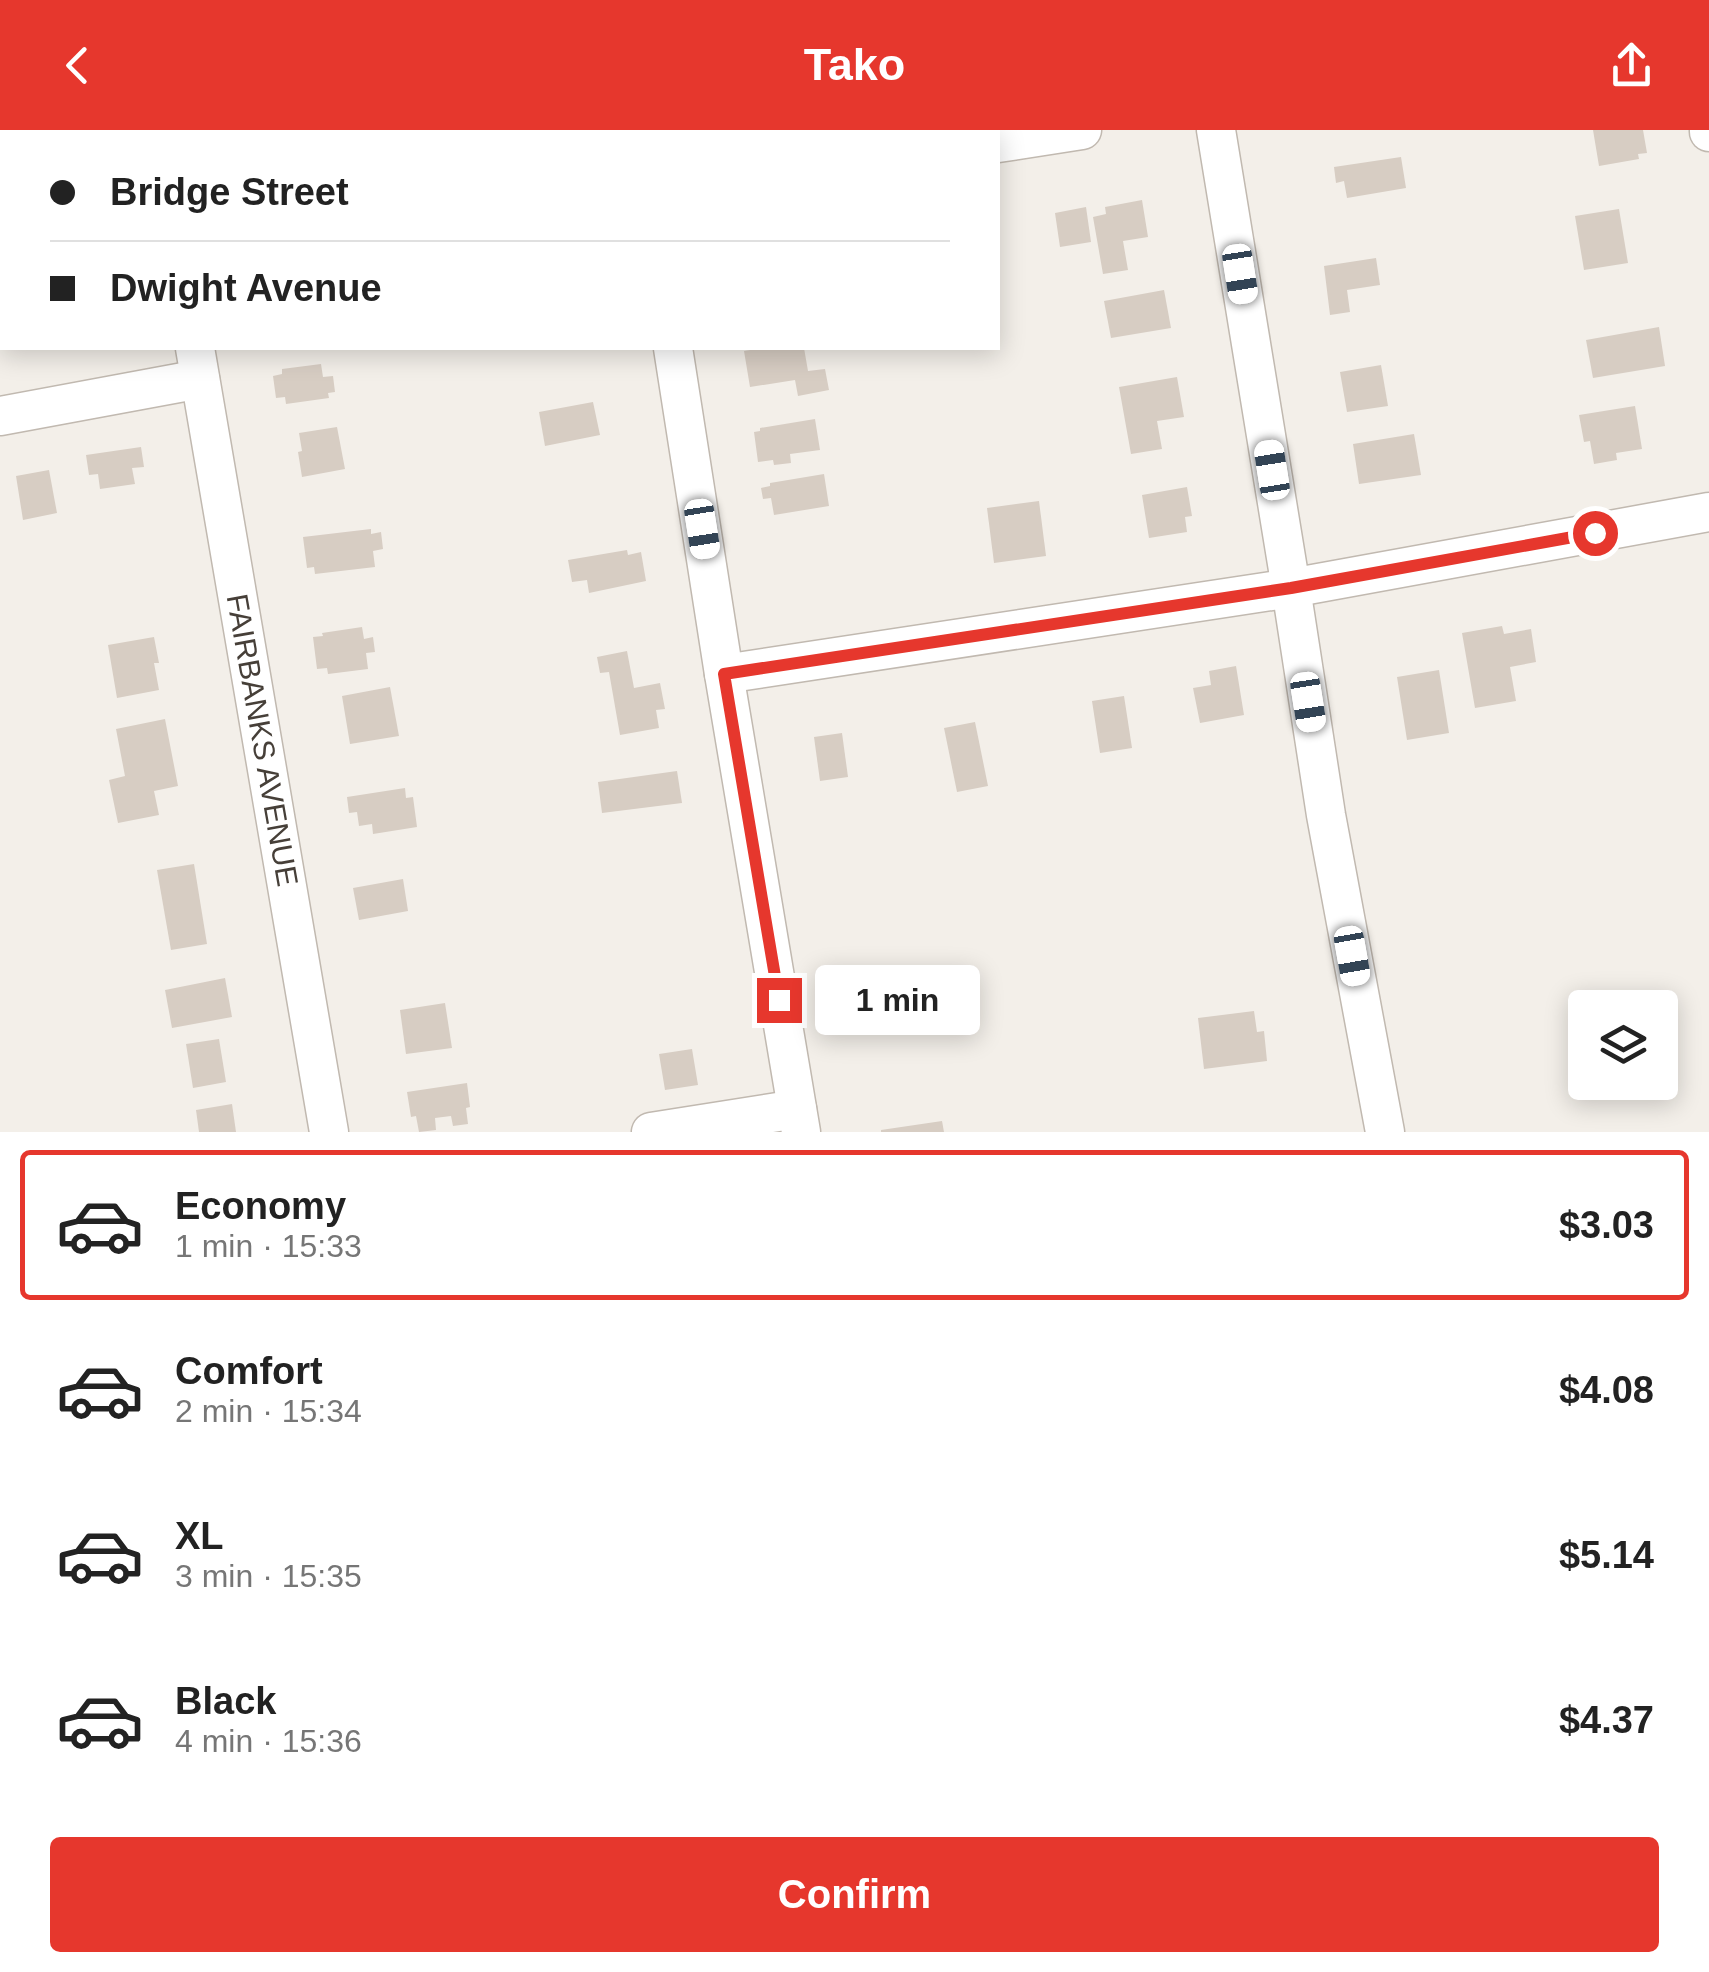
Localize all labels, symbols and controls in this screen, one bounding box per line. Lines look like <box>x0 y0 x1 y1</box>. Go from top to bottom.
icon: back <box>50 38 105 93</box>
icon: share <box>1604 38 1659 93</box>
text: Tako <box>804 39 905 90</box>
text: Bridge Street <box>110 171 349 213</box>
car <box>1220 242 1260 306</box>
text: Dwight Avenue <box>110 267 382 309</box>
car <box>1252 438 1292 502</box>
car <box>682 497 722 561</box>
route start <box>1573 511 1618 556</box>
street label: FAIRBANKS AVENUE <box>221 591 304 889</box>
car <box>1288 670 1328 734</box>
car <box>1332 924 1372 988</box>
callout: 1 min <box>814 965 979 1035</box>
route end <box>757 978 802 1023</box>
text: 1 min <box>856 982 939 1018</box>
map controls <box>1568 990 1678 1100</box>
button: layers <box>1568 990 1678 1100</box>
icon: car <box>55 1180 145 1270</box>
text: Economy <box>175 1185 346 1227</box>
text: $3.03 <box>1559 1204 1654 1246</box>
text: 1 min · 15:33 <box>175 1228 362 1264</box>
icon: car <box>55 1345 145 1435</box>
text: Comfort <box>175 1350 323 1392</box>
text: $4.08 <box>1559 1369 1654 1411</box>
text: 2 min · 15:34 <box>175 1393 362 1429</box>
icon: car <box>55 1510 145 1600</box>
text: XL <box>175 1515 224 1557</box>
text: $5.14 <box>1559 1534 1654 1576</box>
text: 3 min · 15:35 <box>175 1558 362 1594</box>
icon: car <box>55 1675 145 1765</box>
text: Black <box>175 1680 276 1722</box>
text: $4.37 <box>1559 1699 1654 1741</box>
text: 4 min · 15:36 <box>175 1723 362 1759</box>
button: Confirm <box>50 1837 1659 1952</box>

